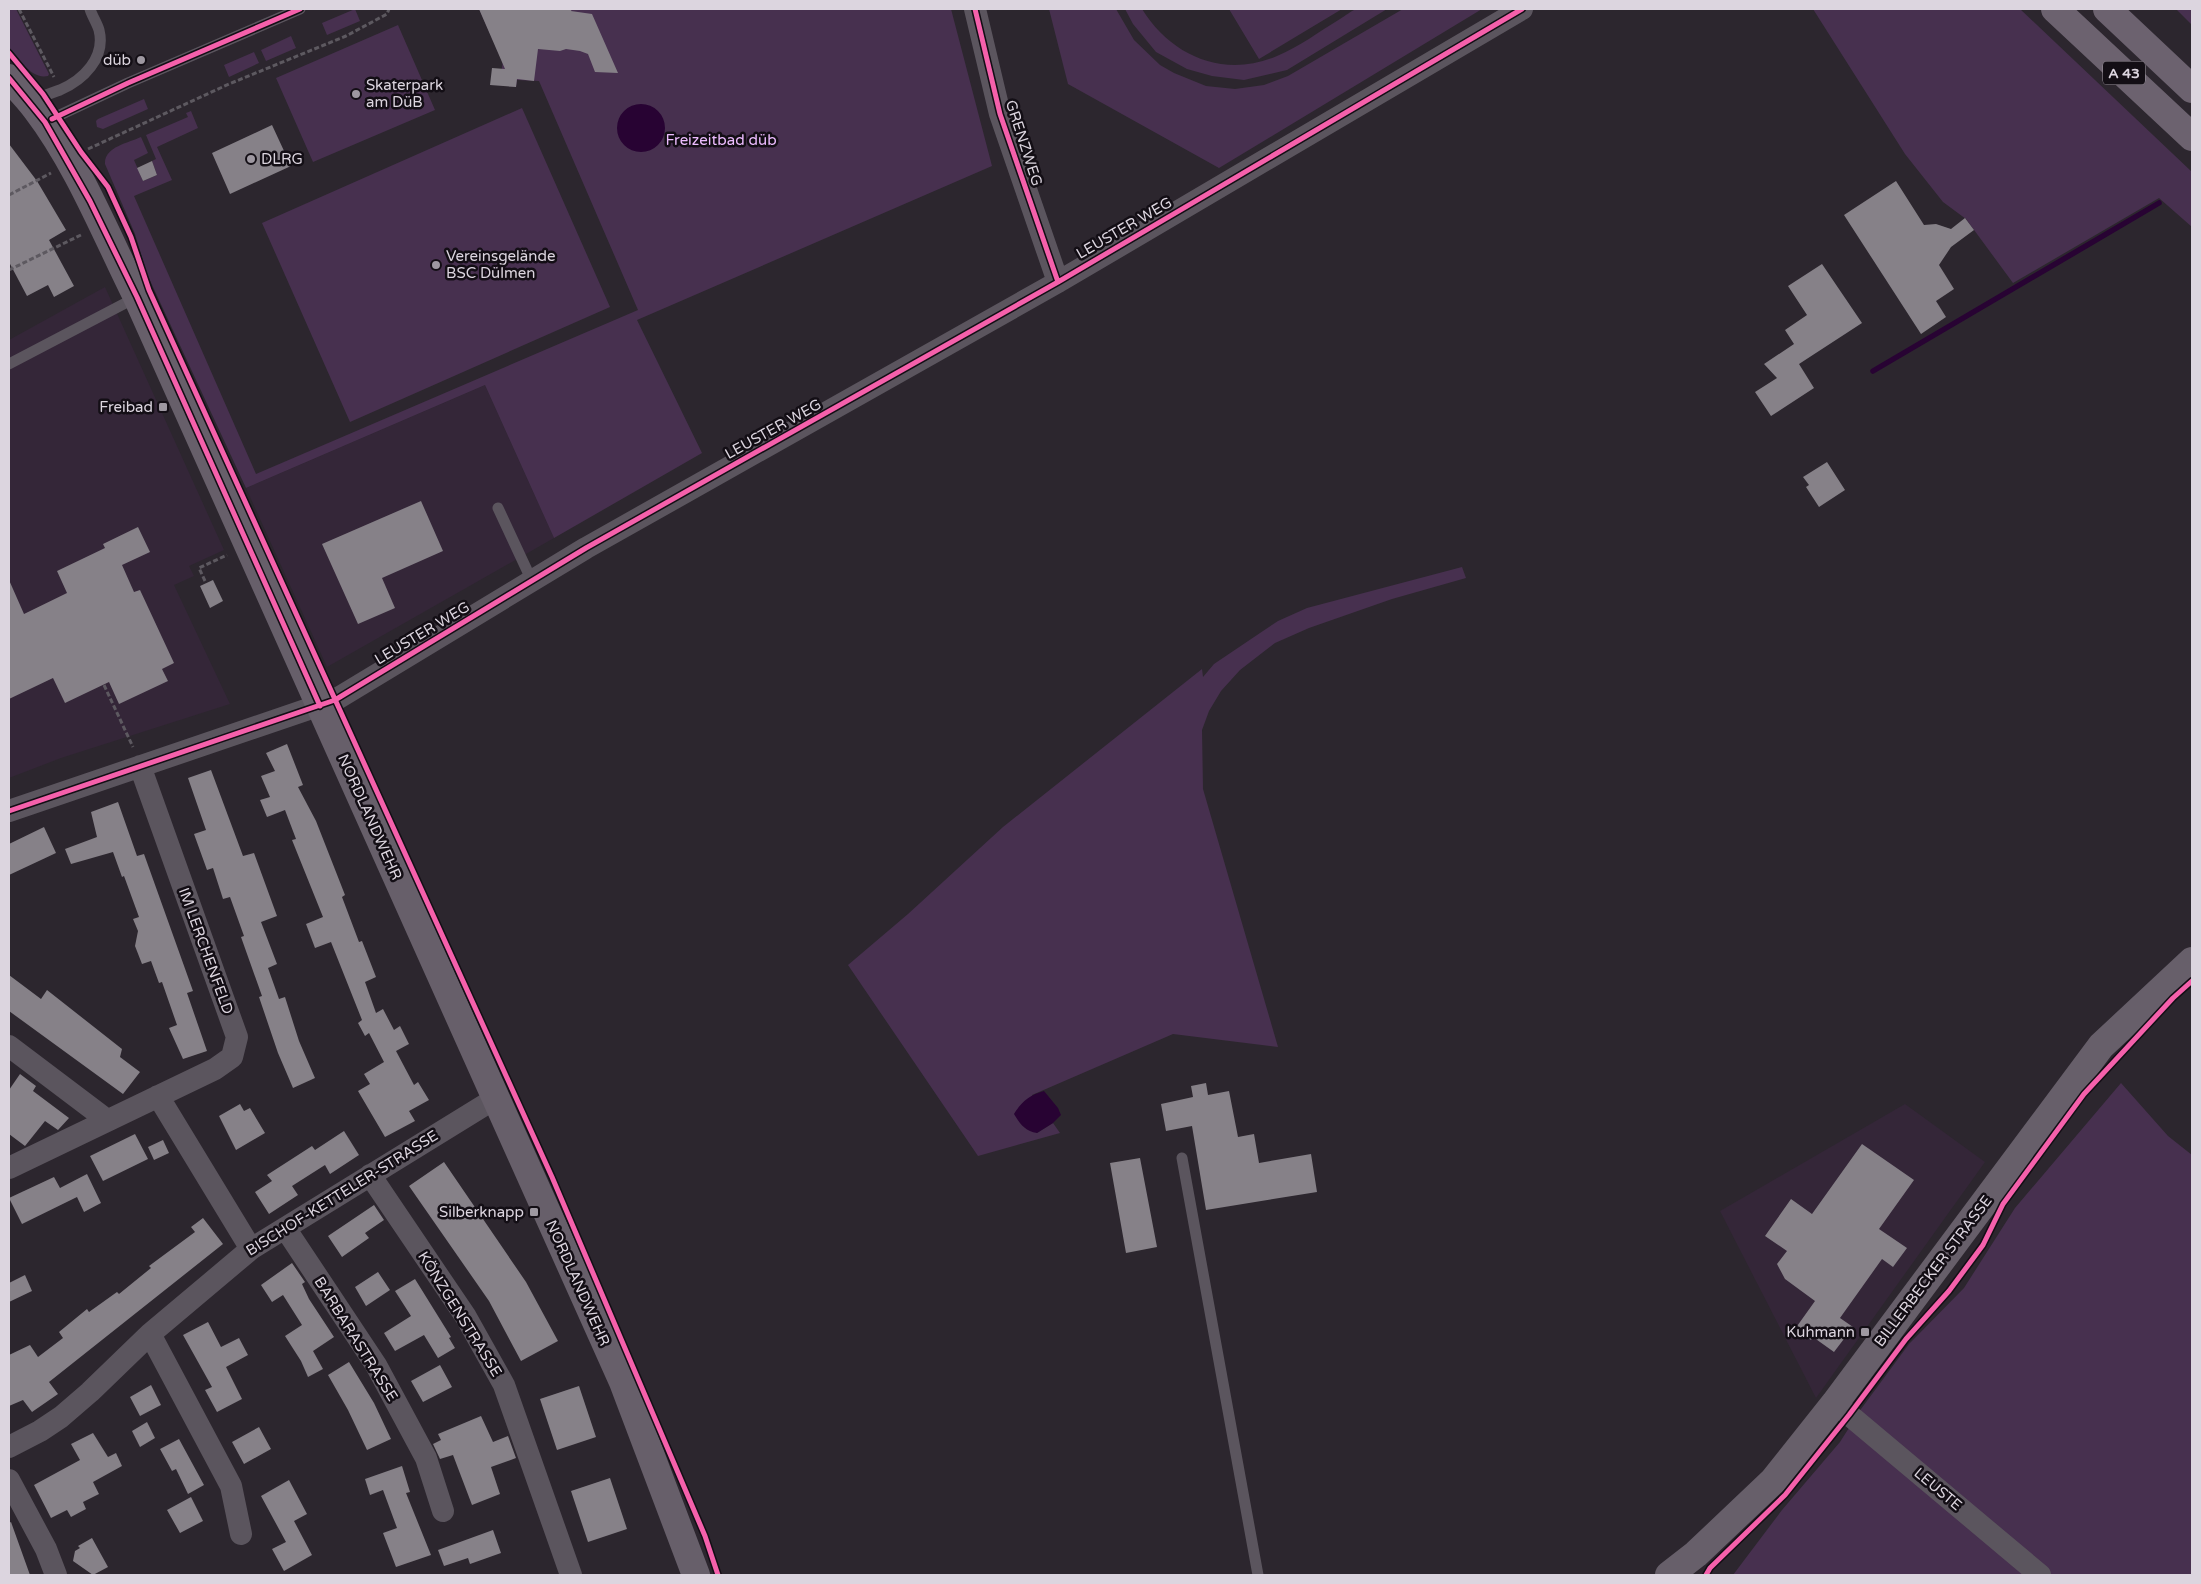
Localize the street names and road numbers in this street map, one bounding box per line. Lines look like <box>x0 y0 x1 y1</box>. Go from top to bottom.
road number: A 43 <box>2103 62 2145 84</box>
street label: GRENZWEG <box>1002 98 1046 188</box>
street label: LEUSTER WEG <box>1073 193 1175 263</box>
street label: LEUSTER WEG <box>722 395 824 463</box>
street label: LEUSTER WEG <box>371 598 473 668</box>
street label: NORDLANDWEHR <box>334 751 406 883</box>
street label: IM LERCHENFELD <box>175 885 237 1017</box>
street label: BISCHOF-KETTELER-STRASSE <box>243 1126 441 1260</box>
street label: BILLERBECKER STRASSE <box>1870 1192 1996 1350</box>
street label: NORDLANDWEHR <box>542 1217 614 1349</box>
street label: KÖNZGENSTRASSE <box>414 1248 506 1380</box>
street label: BARBARASTRASSE <box>310 1273 402 1405</box>
street label: LEUSTE <box>1910 1464 1966 1514</box>

